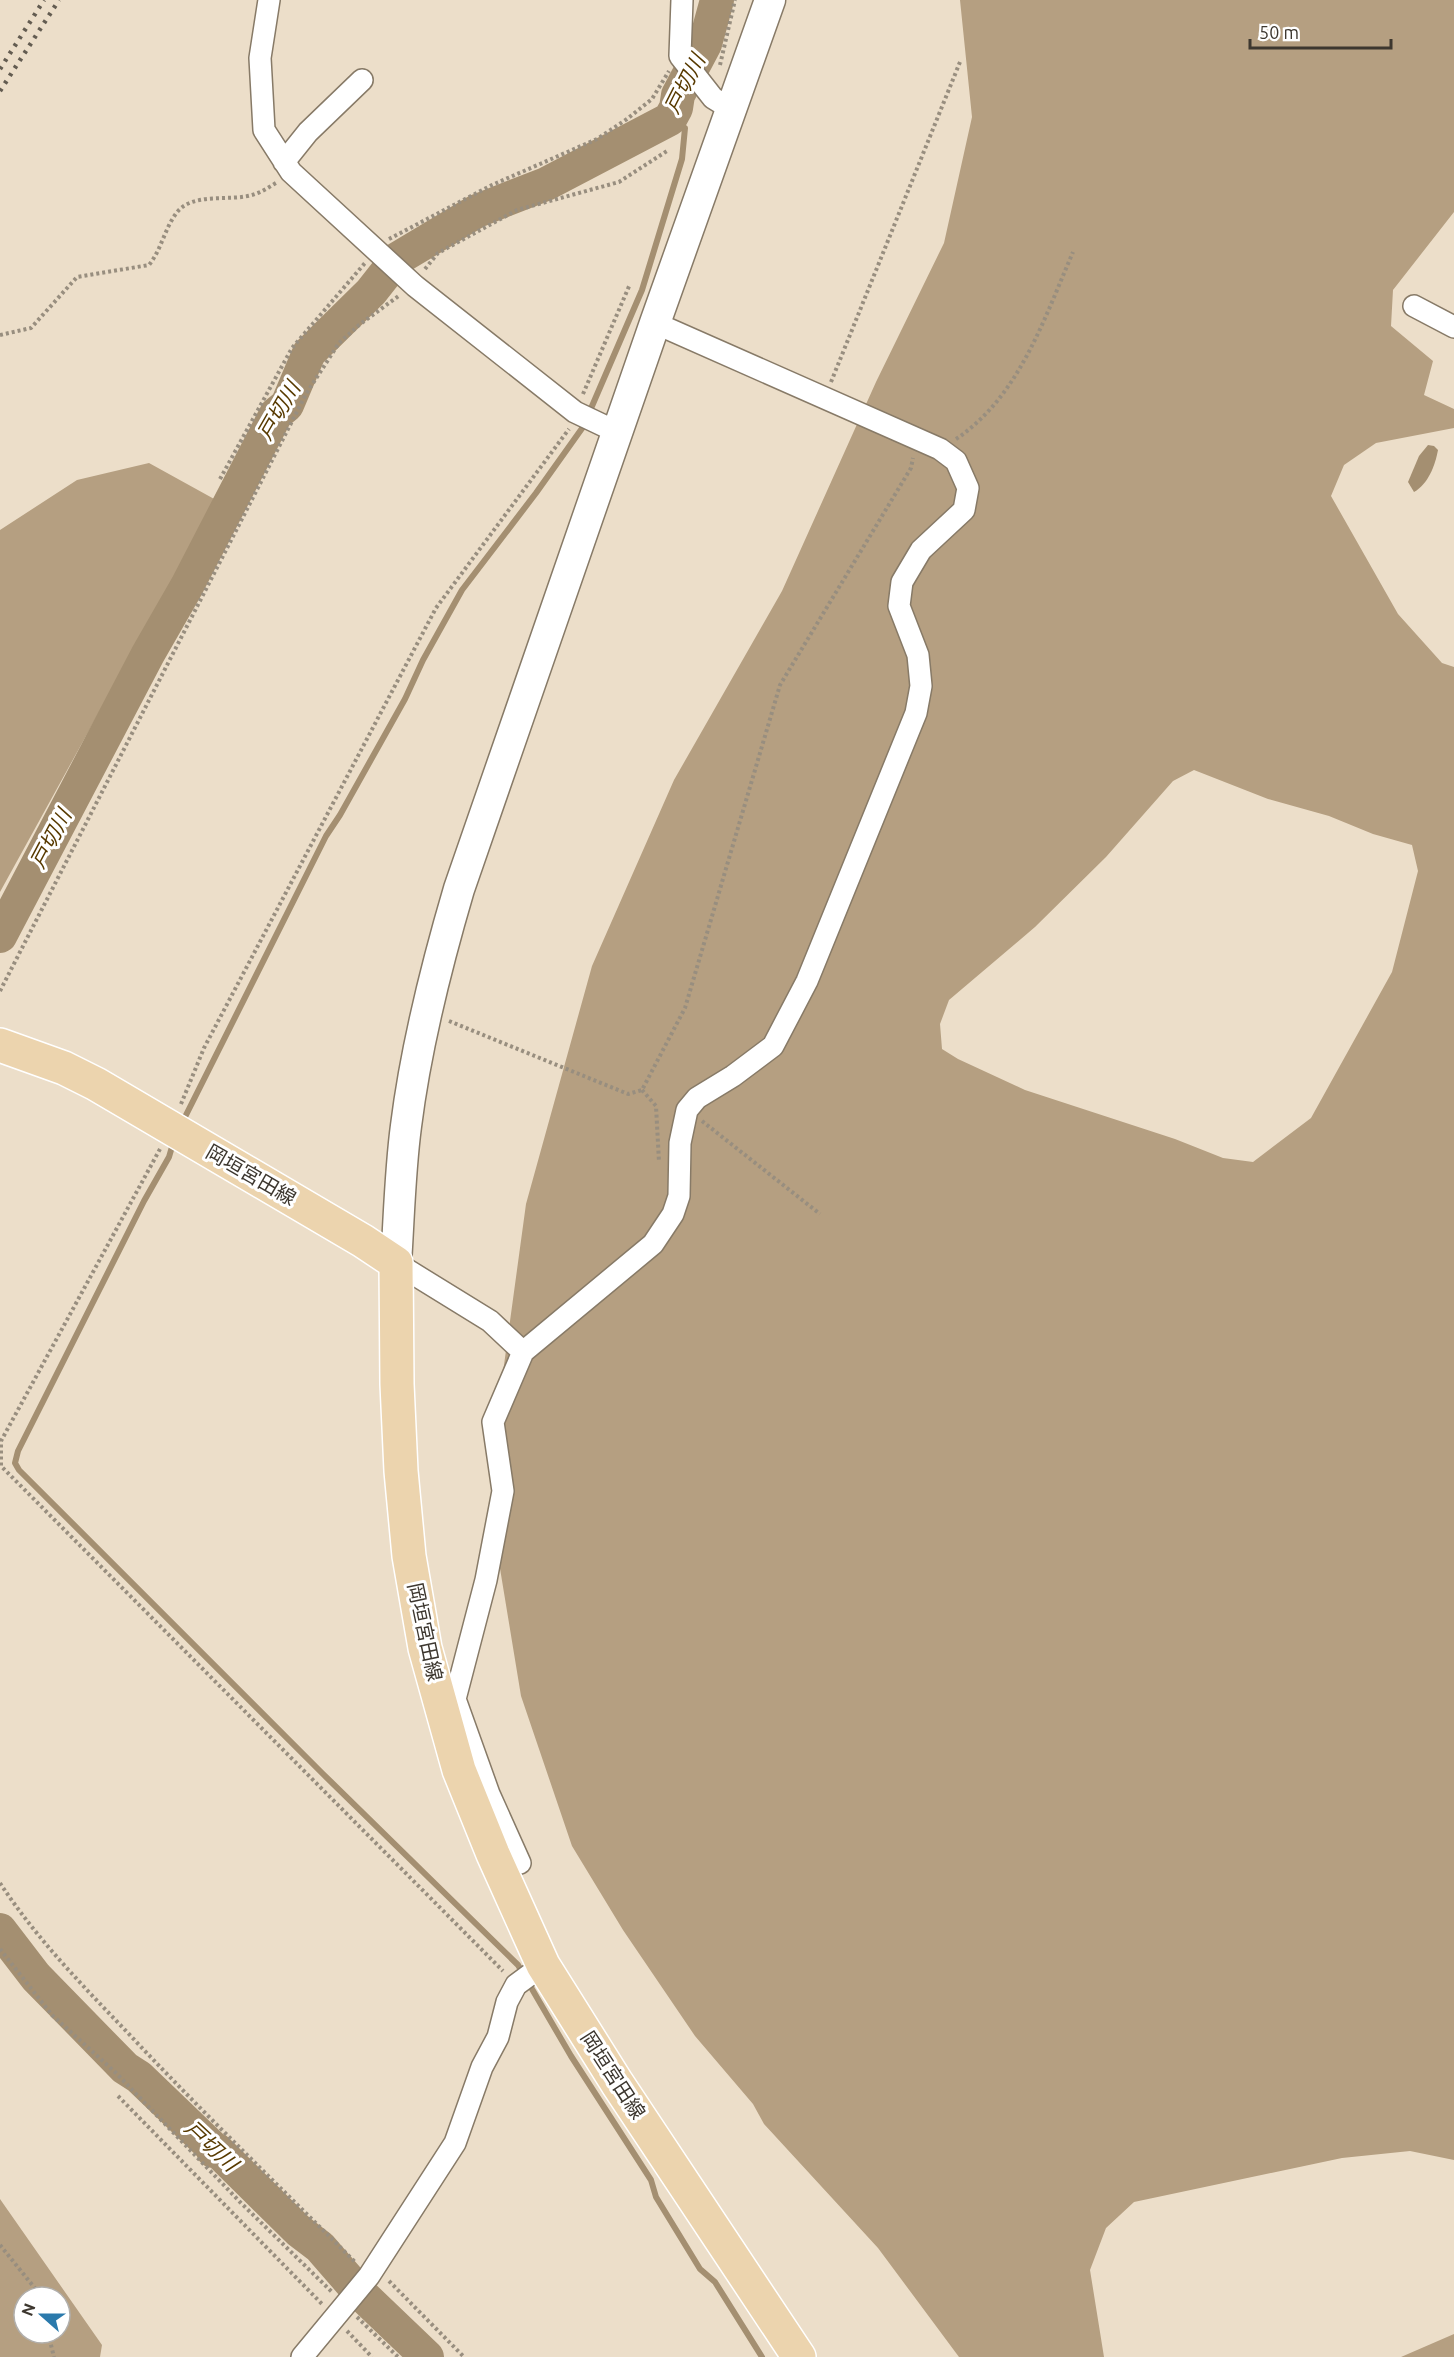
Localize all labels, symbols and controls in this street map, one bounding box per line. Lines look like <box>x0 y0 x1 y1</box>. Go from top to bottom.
scale bar <box>1250 12 1391 50</box>
text: 50 m <box>1259 22 1299 42</box>
water label: 戸切川 <box>659 48 710 117</box>
water label: 戸切川 <box>252 375 305 444</box>
water label: 戸切川 <box>25 803 76 872</box>
street label: 岡垣宮田線 <box>202 1140 300 1210</box>
street label: 岡垣宮田線 <box>404 1581 447 1683</box>
street label: 岡垣宮田線 <box>577 2027 650 2123</box>
water label: 戸切川 <box>180 2115 244 2177</box>
north arrow <box>12 2285 72 2345</box>
text: N <box>17 2301 39 2318</box>

